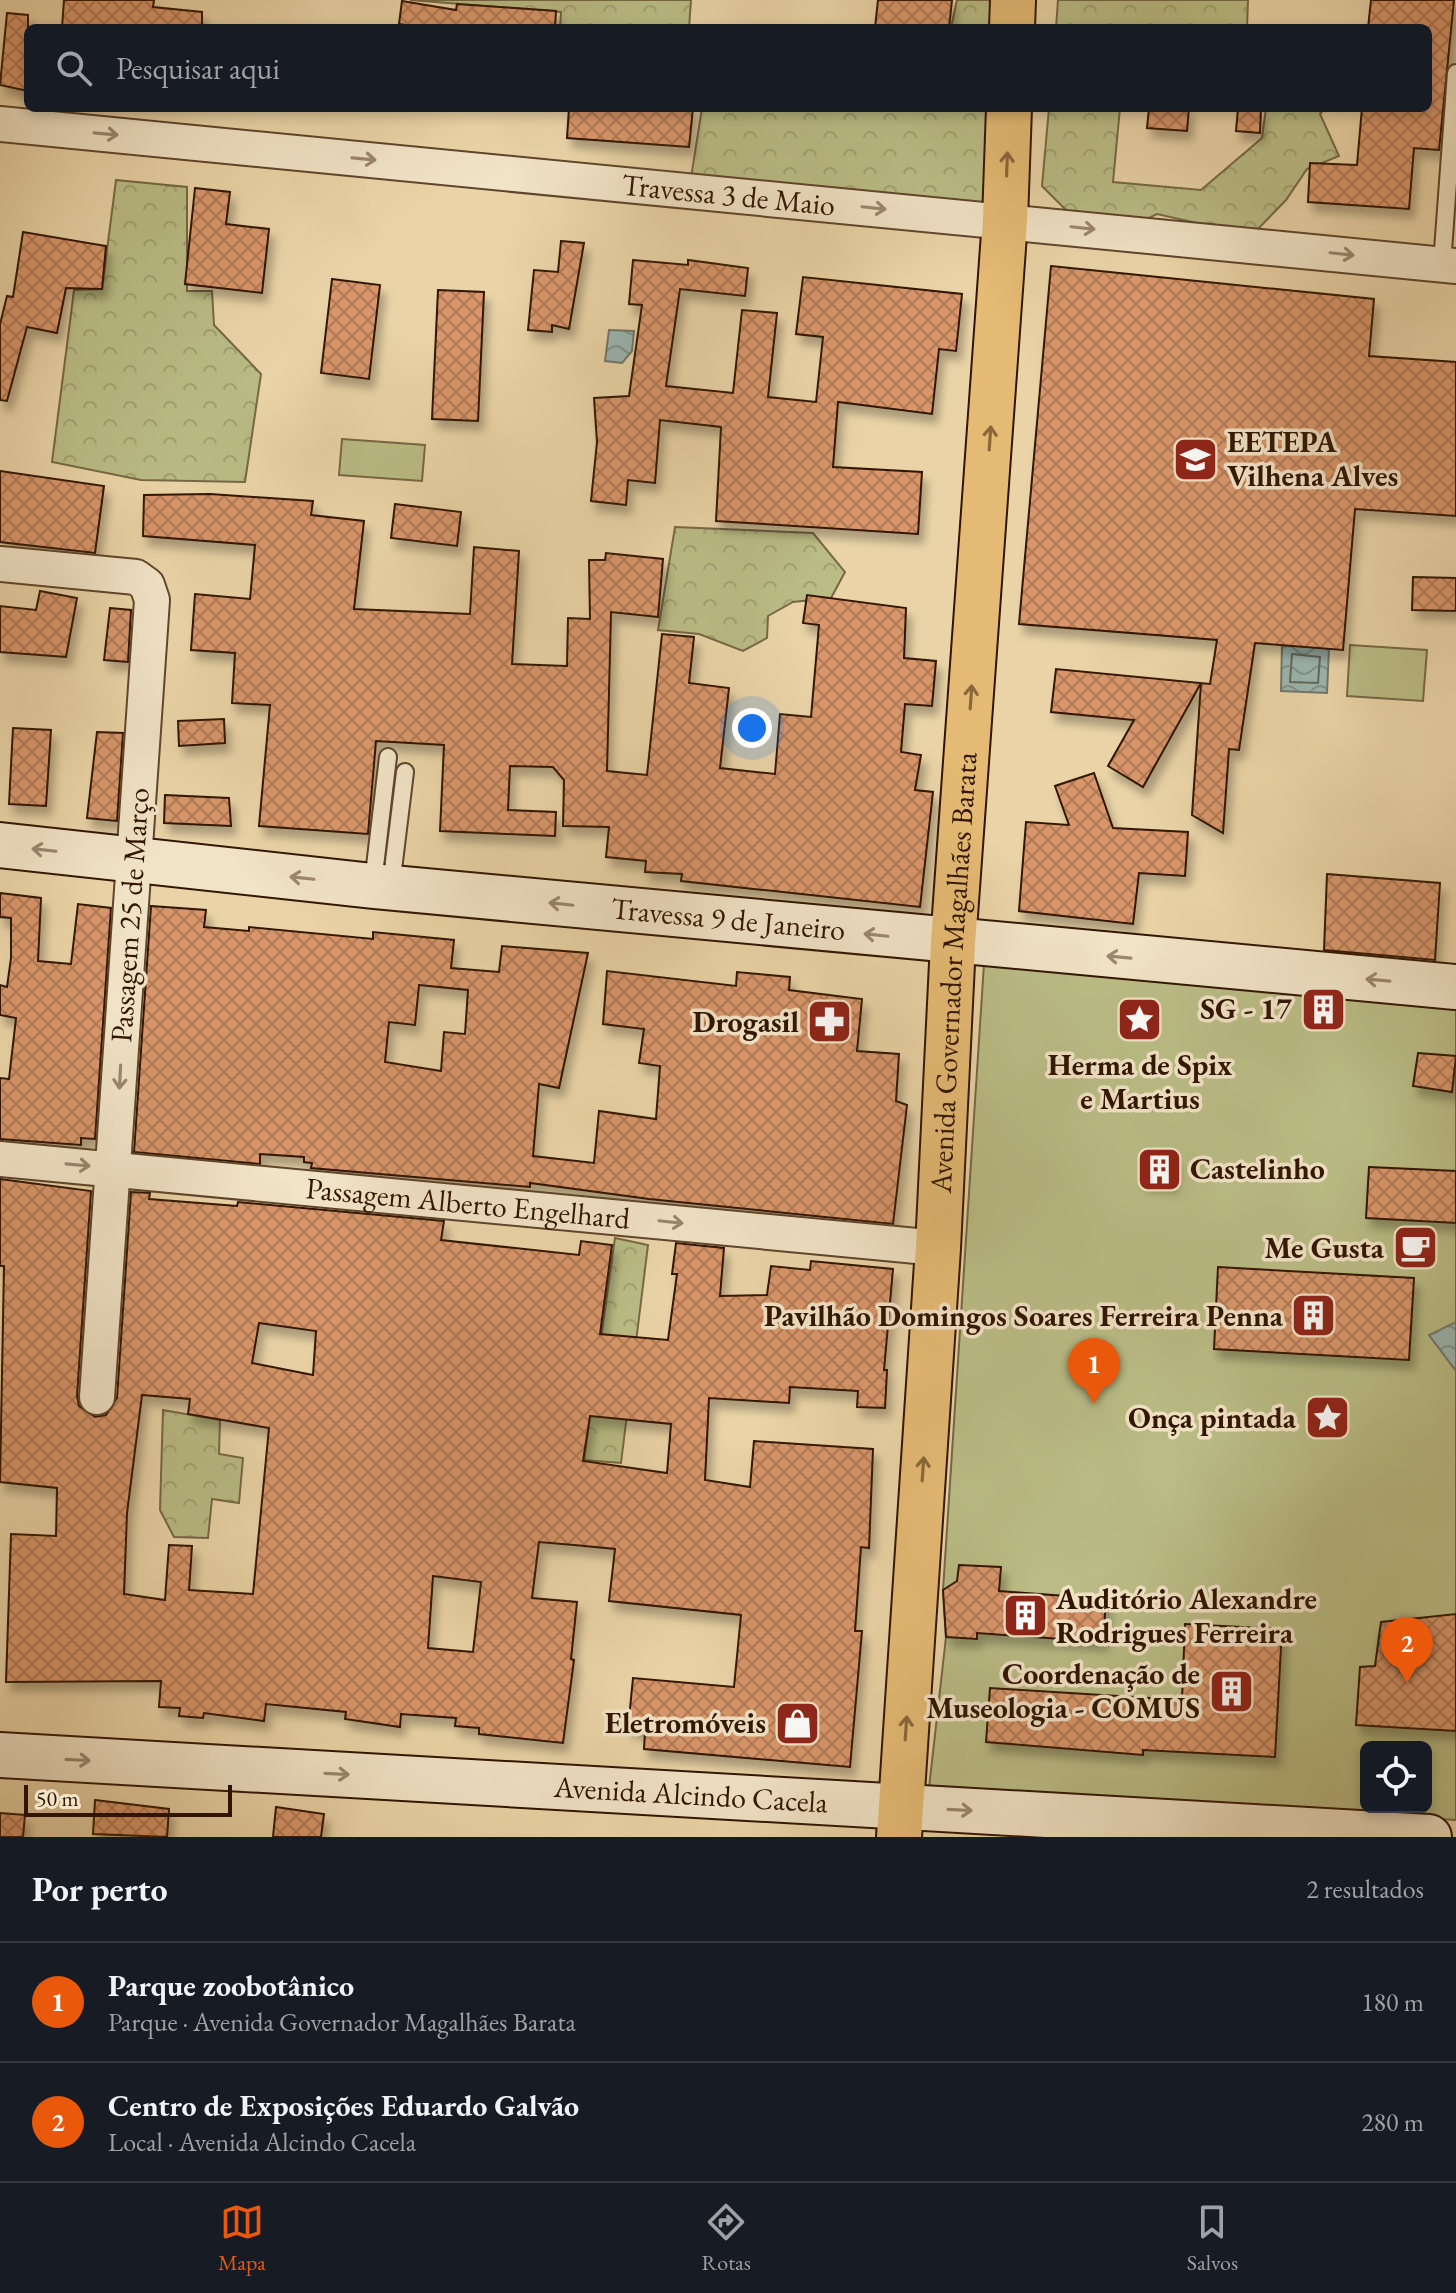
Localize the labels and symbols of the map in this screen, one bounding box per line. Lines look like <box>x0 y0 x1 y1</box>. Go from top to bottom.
one-way arrow <box>92 126 118 141</box>
one-way arrow <box>350 151 377 166</box>
one-way arrow <box>1000 151 1015 178</box>
street label: Travessa 3 de Maio <box>620 165 837 224</box>
one-way arrow <box>860 200 887 215</box>
one-way arrow <box>1069 221 1096 236</box>
one-way arrow <box>1328 247 1355 262</box>
place label: EETEPA Vilhena Alves <box>1227 422 1398 495</box>
one-way arrow <box>983 425 998 452</box>
school or university icon: EETEPA Vilhena Alves <box>1172 435 1220 483</box>
one-way arrow <box>964 684 979 711</box>
your location <box>732 708 772 748</box>
street label: Avenida Governador Magalhães Barata <box>921 751 986 1195</box>
street label: Passagem 25 de Março <box>101 786 158 1044</box>
one-way arrow <box>31 842 58 857</box>
one-way arrow <box>290 871 316 886</box>
street label: Travessa 9 de Janeiro <box>609 888 847 949</box>
one-way arrow <box>548 897 575 912</box>
one-way arrow <box>863 927 890 942</box>
one-way arrow <box>1106 949 1133 964</box>
one-way arrow <box>1365 972 1392 987</box>
building icon: SG - 17 <box>1299 985 1347 1033</box>
place label: SG - 17 <box>1200 989 1292 1028</box>
place icon: Herma de Spix e Martius <box>1116 995 1164 1043</box>
pharmacy icon: Drogasil <box>806 998 854 1046</box>
place label: Drogasil <box>693 1002 799 1041</box>
place label: Herma de Spix e Martius <box>1048 1045 1232 1118</box>
one-way arrow <box>112 1063 127 1090</box>
building icon: Castelinho <box>1135 1145 1183 1193</box>
place label: Castelinho <box>1190 1149 1325 1188</box>
one-way arrow <box>64 1158 91 1173</box>
street label: Passagem Alberto Engelhard <box>304 1168 633 1238</box>
one-way arrow <box>657 1215 684 1230</box>
cafe icon: Me Gusta <box>1391 1224 1439 1272</box>
place label: Me Gusta <box>1264 1228 1385 1267</box>
building icon: Pavilhão Domingos Soares Ferreira Penna <box>1290 1292 1338 1340</box>
place label: Pavilhão Domingos Soares Ferreira Penna <box>764 1296 1284 1335</box>
pin: 1 <box>1068 1338 1120 1404</box>
place icon: Onça pintada <box>1303 1394 1351 1442</box>
place label: Onça pintada <box>1128 1398 1297 1437</box>
one-way arrow <box>916 1456 931 1483</box>
place label: Auditório Alexandre Rodrigues Ferreira <box>1055 1579 1317 1652</box>
building icon: Auditório Alexandre Rodrigues Ferreira <box>1001 1592 1049 1640</box>
pin: 2 <box>1381 1617 1433 1683</box>
place label: Coordenação de Museologia - COMUS <box>926 1654 1200 1727</box>
building icon: Coordenação de Museologia - COMUS <box>1207 1667 1255 1715</box>
shop icon: Eletromóveis <box>773 1699 821 1747</box>
place label: Eletromóveis <box>605 1703 766 1742</box>
one-way arrow <box>899 1716 914 1742</box>
one-way arrow <box>64 1753 91 1768</box>
one-way arrow <box>324 1767 350 1782</box>
street label: Avenida Alcindo Cacela <box>552 1767 829 1821</box>
scale bar <box>24 1781 232 1817</box>
one-way arrow <box>946 1803 973 1818</box>

